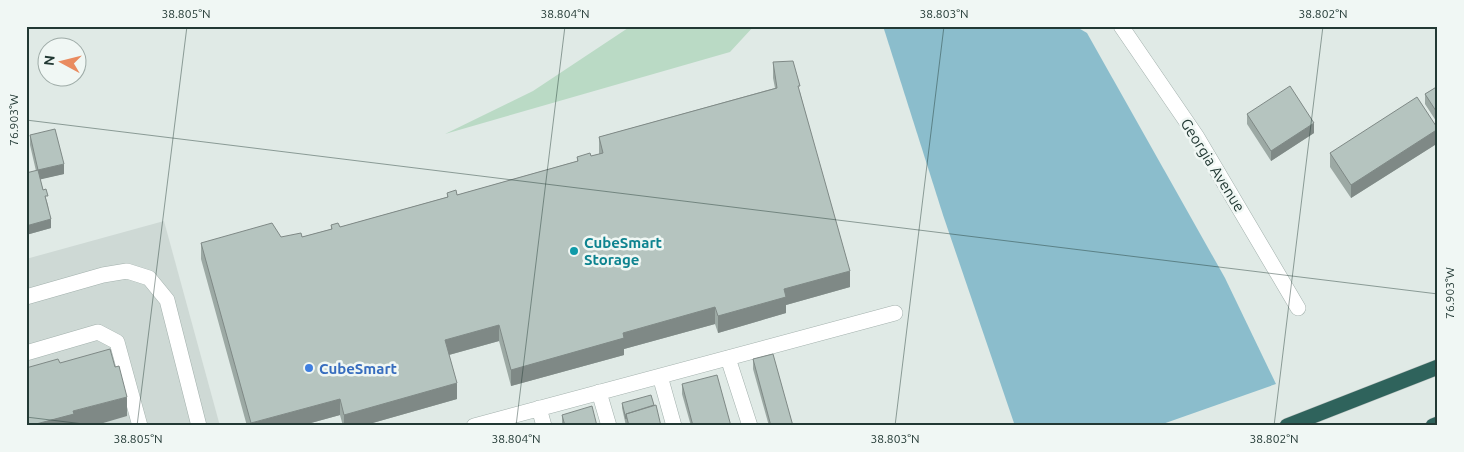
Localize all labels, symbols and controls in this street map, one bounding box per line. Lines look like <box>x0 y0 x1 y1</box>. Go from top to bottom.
text: 38.805°N <box>161 7 211 20</box>
text: 38.804°N <box>540 7 590 20</box>
text: 38.803°N <box>919 7 969 20</box>
text: 38.802°N <box>1298 7 1348 20</box>
north arrow <box>38 38 88 88</box>
text: N <box>41 54 58 67</box>
text: 76.903°W <box>7 94 20 146</box>
street label: Georgia Avenue <box>1178 115 1248 215</box>
place label: CubeSmart Storage <box>584 234 663 268</box>
marker: CubeSmart Storage <box>568 245 580 257</box>
text: 76.903°W <box>1443 267 1456 319</box>
place label: CubeSmart <box>319 360 398 377</box>
marker: CubeSmart <box>303 362 315 374</box>
text: 38.805°N <box>113 432 163 445</box>
text: 38.804°N <box>491 432 541 445</box>
text: 38.803°N <box>870 432 920 445</box>
text: 38.802°N <box>1249 432 1299 445</box>

